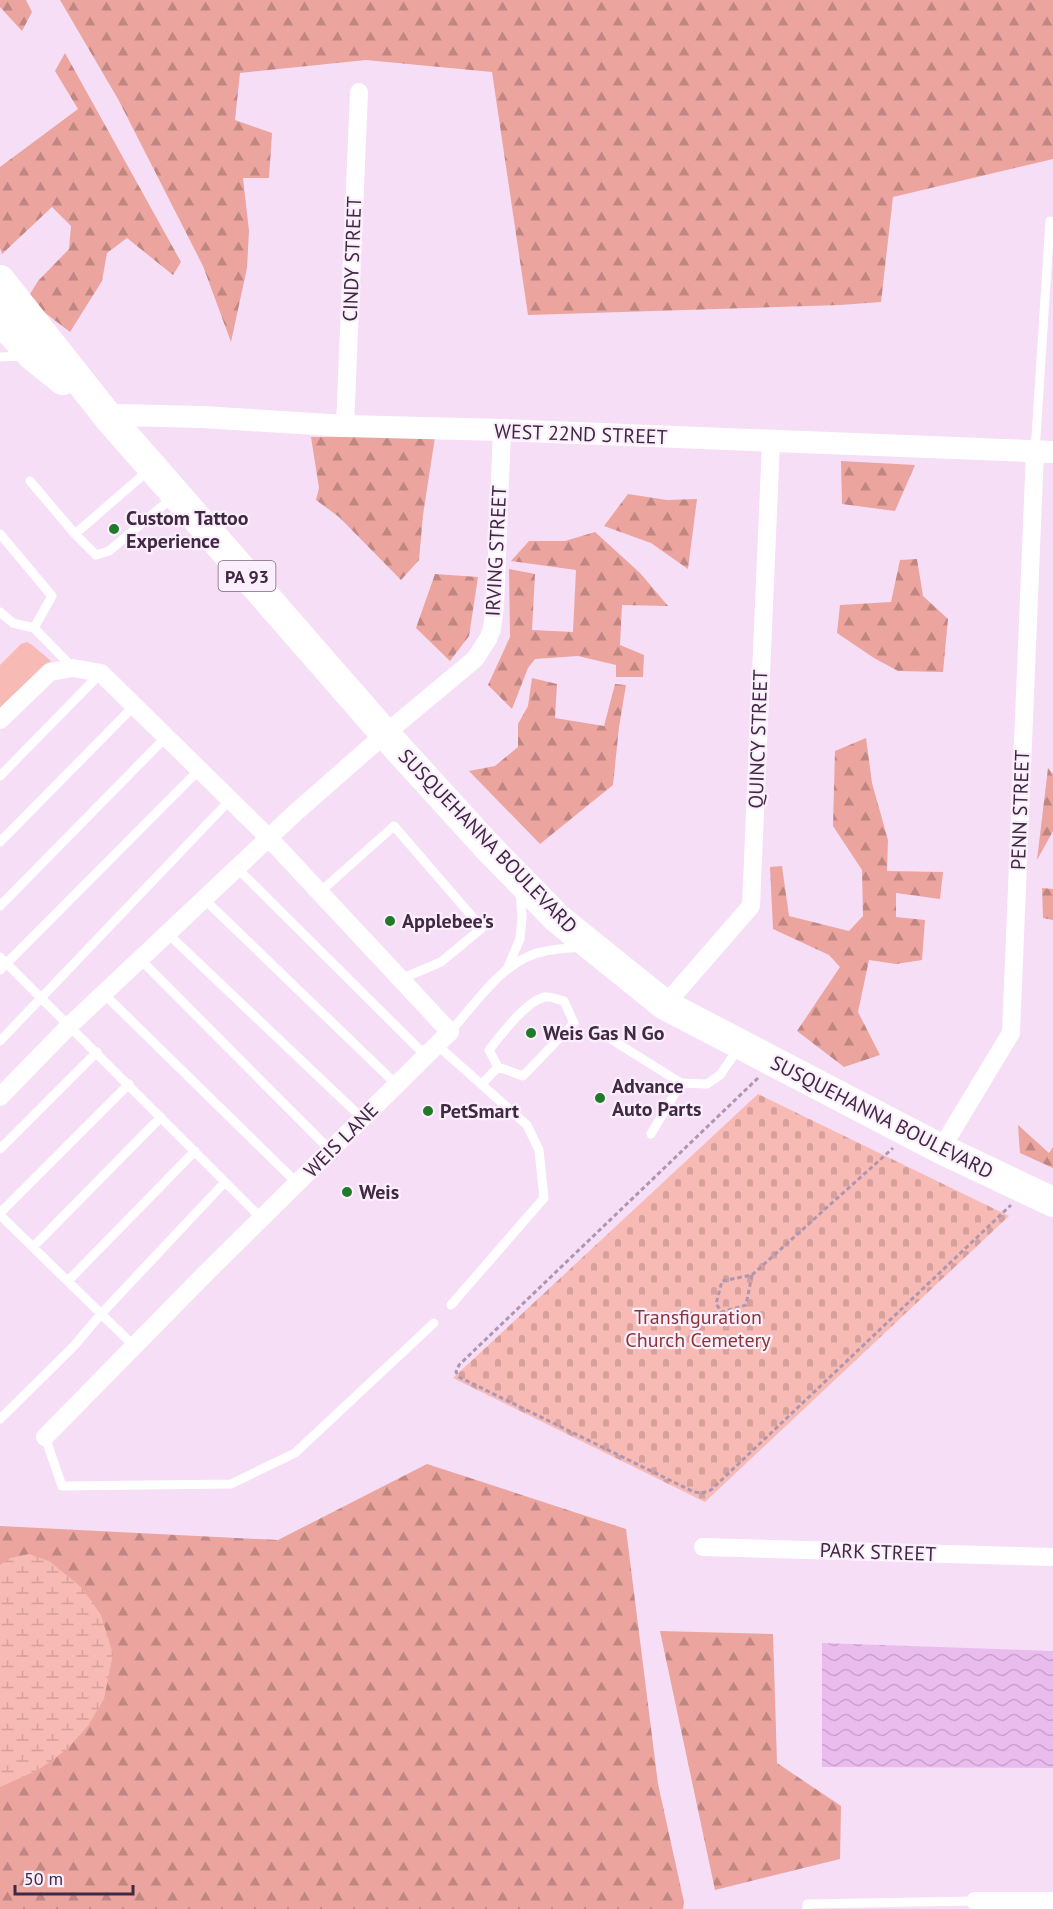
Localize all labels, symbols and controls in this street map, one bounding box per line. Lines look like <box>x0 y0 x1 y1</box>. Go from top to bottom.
street label: CINDY STREET <box>337 196 367 322</box>
street label: WEST 22ND STREET <box>494 418 668 450</box>
street label: IRVING STREET <box>480 485 512 617</box>
place label: Custom Tattoo Experience <box>126 505 249 554</box>
marker: Custom Tattoo Experience <box>107 522 121 536</box>
road number: PA 93 <box>218 561 276 591</box>
street label: QUINCY STREET <box>743 669 773 809</box>
street label: SUSQUEHANNA BOULEVARD <box>393 743 583 939</box>
street label: PENN STREET <box>1005 749 1035 871</box>
place label: Applebee's <box>402 908 494 934</box>
marker: Applebee's <box>383 914 397 928</box>
place label: Weis Gas N Go <box>543 1020 665 1046</box>
marker: Weis Gas N Go <box>524 1026 538 1040</box>
street label: SUSQUEHANNA BOULEVARD <box>766 1049 998 1185</box>
place label: Advance Auto Parts <box>612 1073 701 1122</box>
marker: Advance Auto Parts <box>593 1091 607 1105</box>
street label: WEIS LANE <box>298 1097 384 1183</box>
place label: PetSmart <box>440 1098 519 1124</box>
marker: PetSmart <box>421 1104 435 1118</box>
place label: Weis <box>359 1179 399 1205</box>
marker: Weis <box>340 1185 354 1199</box>
park label: Transfiguration Church Cemetery <box>625 1304 771 1353</box>
street label: PARK STREET <box>819 1537 937 1567</box>
scale bar <box>15 1858 134 1896</box>
text: 50 m <box>24 1867 63 1890</box>

